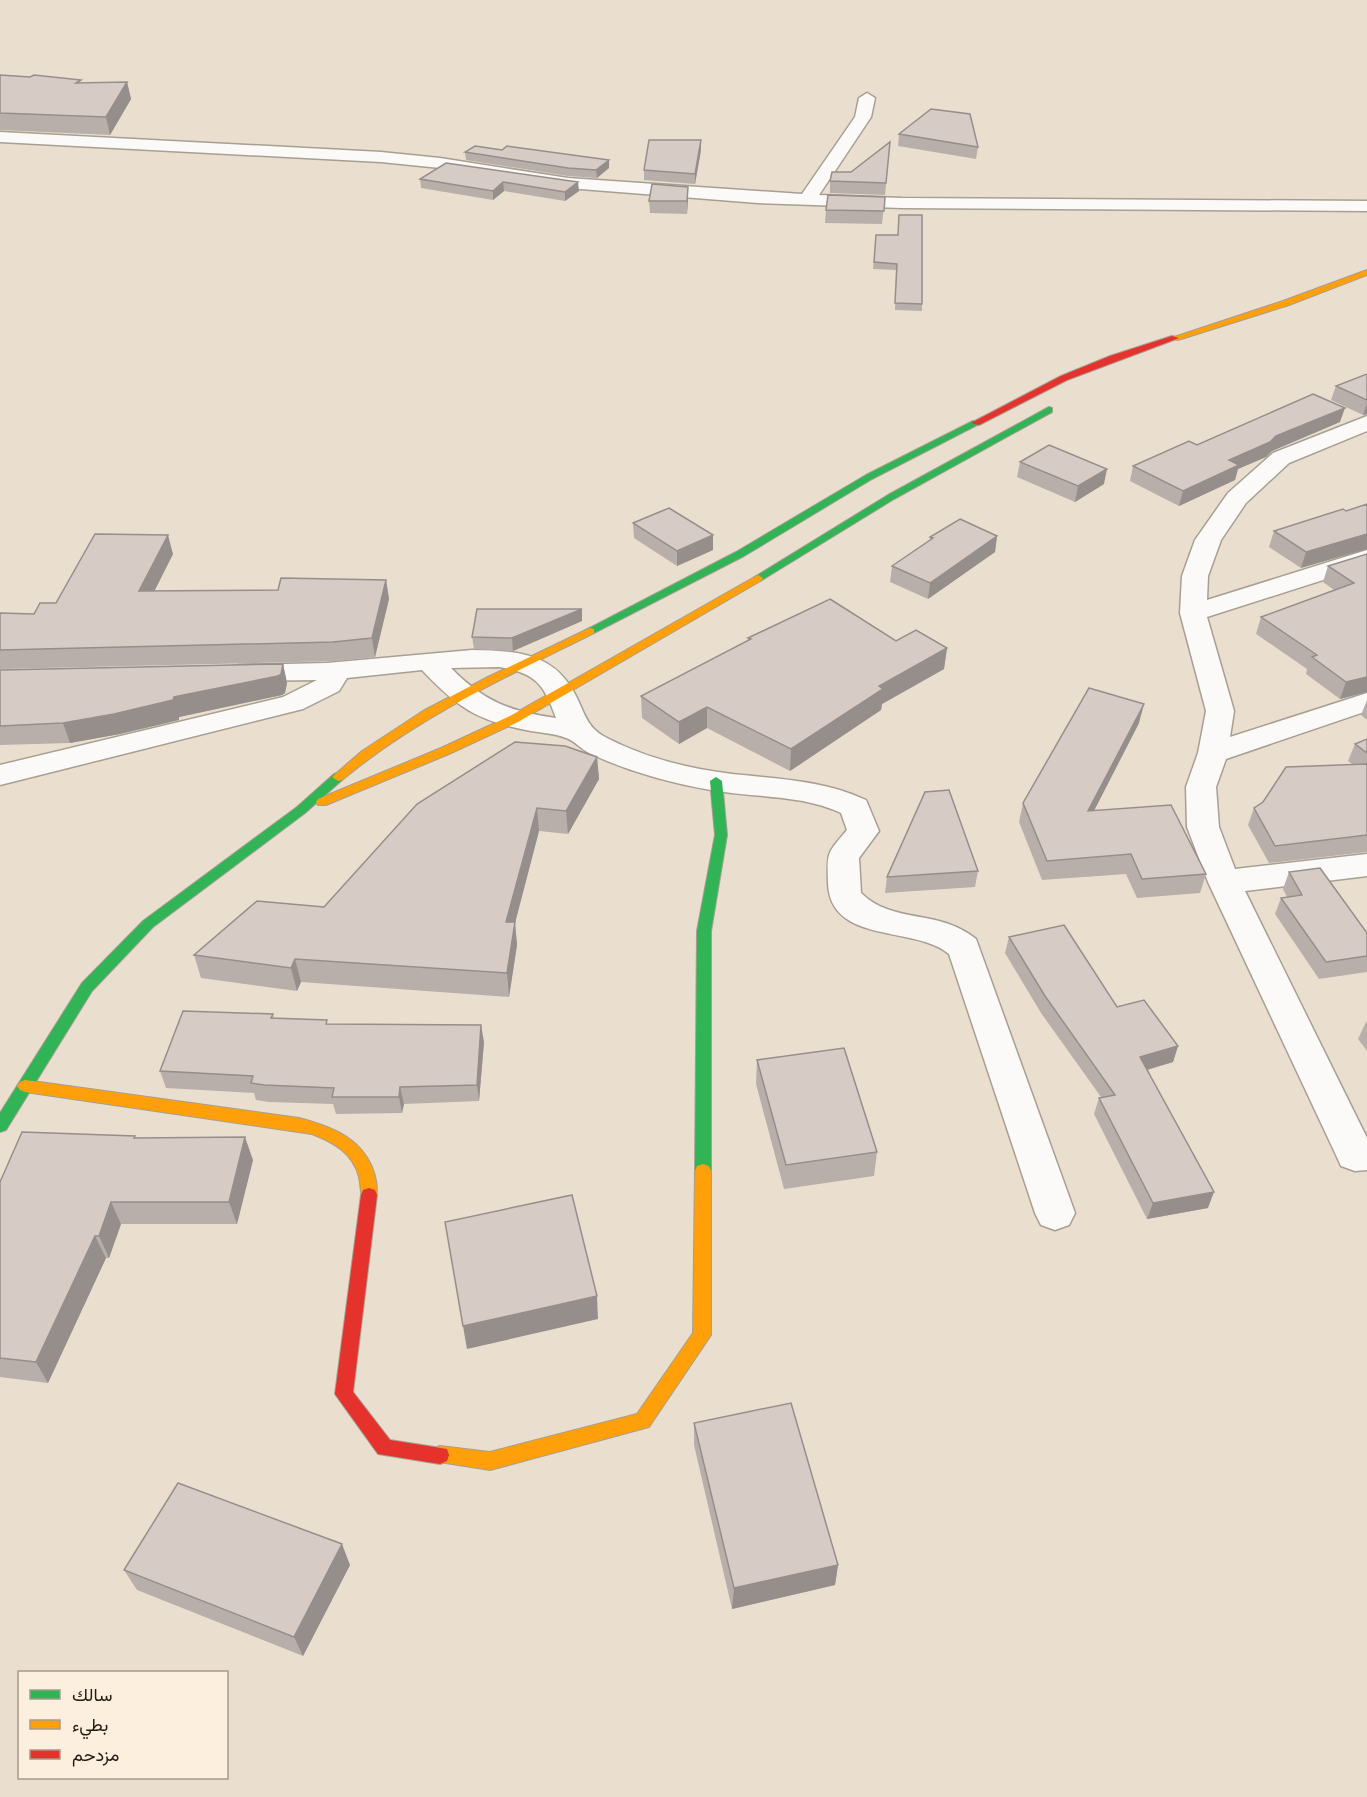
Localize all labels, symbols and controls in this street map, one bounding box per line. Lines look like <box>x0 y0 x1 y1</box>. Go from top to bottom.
legend <box>18 1671 228 1779</box>
text: سالك <box>72 1687 112 1705</box>
text: بطيء <box>72 1717 108 1740</box>
text: مزدحم <box>72 1747 119 1767</box>

